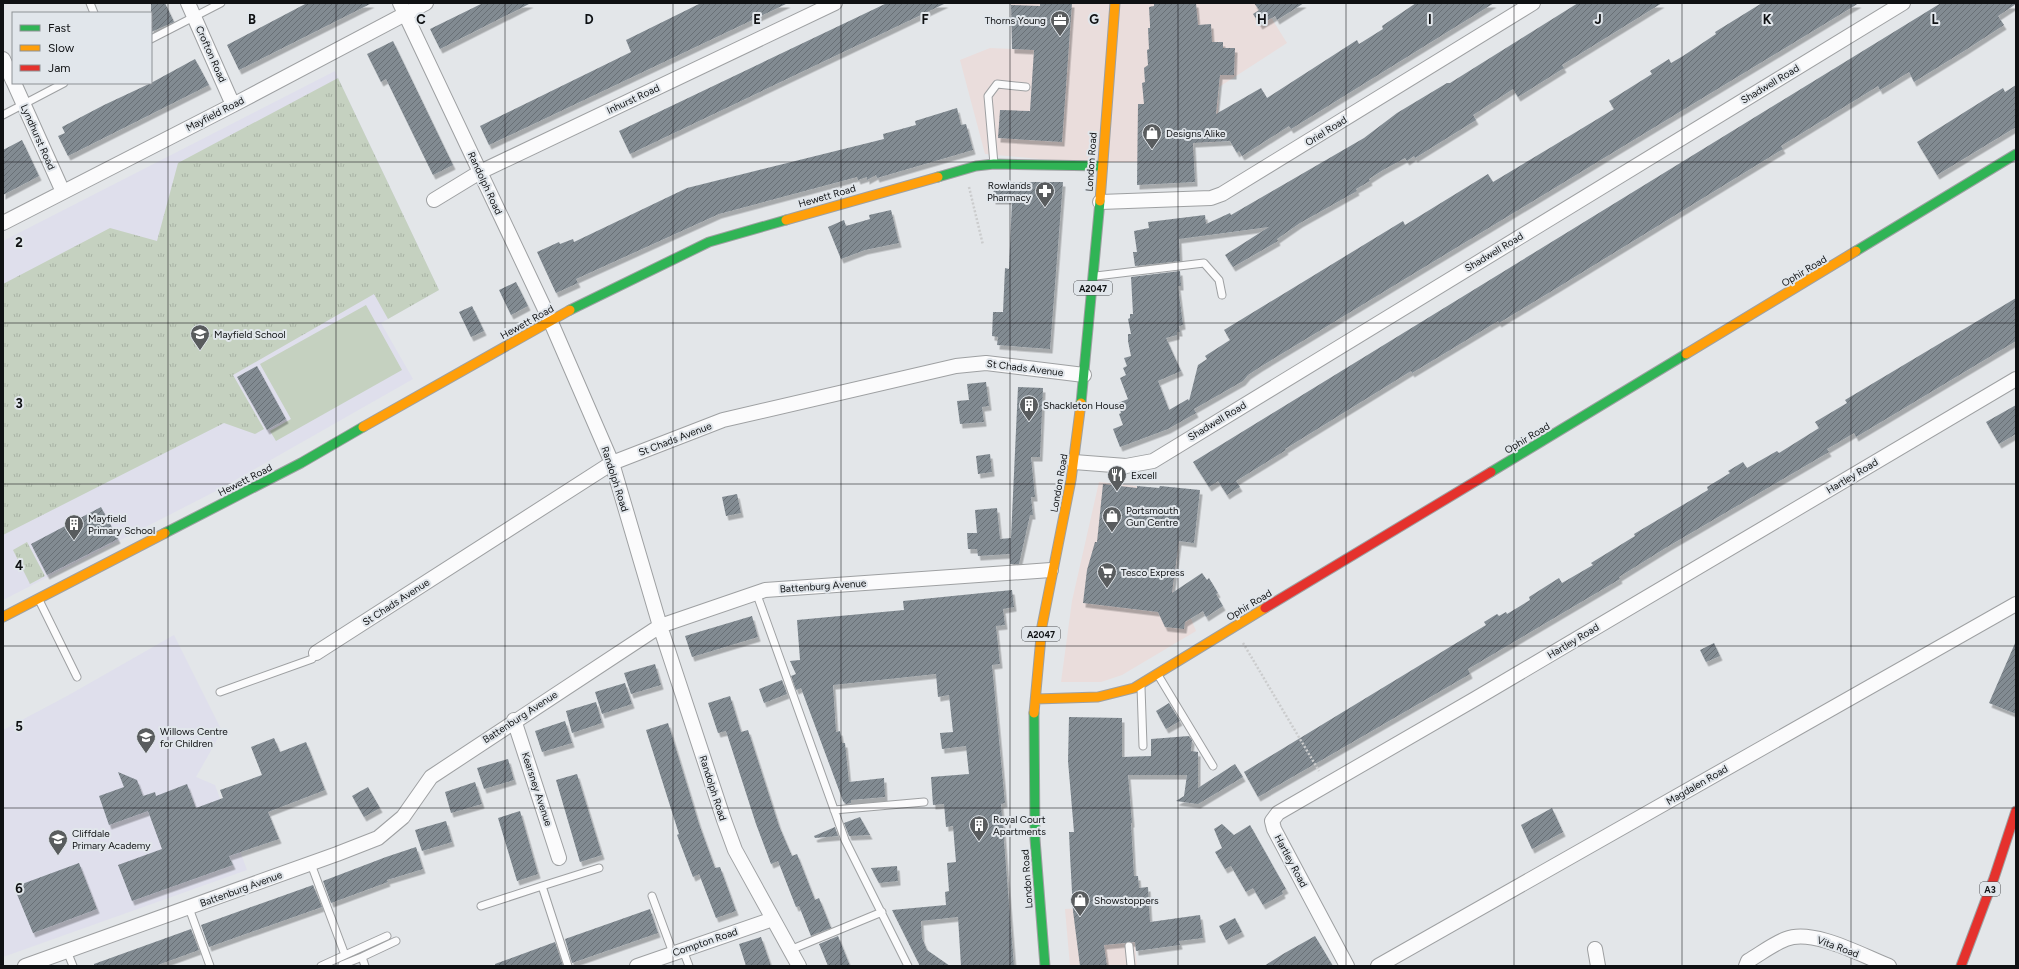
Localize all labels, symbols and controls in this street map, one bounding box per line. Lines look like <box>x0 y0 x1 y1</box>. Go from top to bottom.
office icon: Thorns Young <box>1049 9 1071 37</box>
legend <box>12 12 152 84</box>
text: B <box>248 12 256 27</box>
text: C <box>416 12 426 27</box>
text: D <box>584 12 594 27</box>
text: E <box>753 12 761 27</box>
text: F <box>921 12 929 27</box>
text: G <box>1089 12 1099 27</box>
text: H <box>1257 12 1267 27</box>
text: I <box>1428 12 1432 27</box>
text: J <box>1594 12 1602 27</box>
text: K <box>1763 12 1772 27</box>
text: L <box>1932 12 1939 27</box>
place label: Thorns Young <box>985 14 1046 27</box>
text: Fast <box>48 21 71 35</box>
street label: Crofton Road <box>193 24 229 84</box>
text: Slow <box>48 41 75 55</box>
text: Jam <box>48 61 71 75</box>
street label: Shadwell Road <box>1738 61 1802 107</box>
street label: Inhurst Road <box>605 81 662 117</box>
street label: Mayfield Road <box>184 94 246 134</box>
street label: Lyndhurst Road <box>18 102 58 172</box>
street label: Oriel Road <box>1303 113 1349 149</box>
shop icon: Designs Alike <box>1141 122 1163 150</box>
place label: Designs Alike <box>1166 127 1226 140</box>
street label: London Road <box>1082 132 1100 192</box>
street label: Randolph Road <box>465 150 505 217</box>
place label: Rowlands Pharmacy <box>987 179 1032 204</box>
pharmacy icon: Rowlands Pharmacy <box>1034 180 1056 208</box>
street label: Hewett Road <box>797 182 857 210</box>
street label: Shadwell Road <box>1462 229 1526 275</box>
text: 2 <box>15 235 23 250</box>
street label: Ophir Road <box>1779 252 1829 290</box>
road number: A2047 <box>1074 281 1112 295</box>
street label: Hewett Road <box>498 302 556 342</box>
school or university icon: Mayfield School <box>189 323 211 351</box>
place label: Mayfield School <box>214 328 286 341</box>
street label: St Chads Avenue <box>986 357 1065 379</box>
building icon: Shackleton House <box>1018 394 1040 422</box>
text: 3 <box>15 396 23 411</box>
street label: Shadwell Road <box>1185 398 1249 444</box>
place label: Shackleton House <box>1043 399 1125 412</box>
street label: St Chads Avenue <box>637 419 714 459</box>
street label: Ophir Road <box>1502 419 1552 457</box>
street label: Randolph Road <box>598 445 632 513</box>
street label: London Road <box>1047 453 1071 513</box>
street label: Hartley Road <box>1824 455 1880 497</box>
street label: Hewett Road <box>216 461 274 499</box>
restaurant icon: Excell <box>1106 464 1128 492</box>
place label: Excell <box>1131 469 1157 482</box>
place label: Portsmouth Gun Centre <box>1126 504 1179 529</box>
shop icon: Portsmouth Gun Centre <box>1101 505 1123 533</box>
place label: Mayfield Primary School <box>88 512 155 537</box>
building icon: Mayfield Primary School <box>63 513 85 541</box>
text: 4 <box>15 558 23 573</box>
supermarket icon: Tesco Express <box>1096 561 1118 589</box>
place label: Tesco Express <box>1121 566 1185 579</box>
street label: St Chads Avenue <box>360 575 432 628</box>
street label: Battenburg Avenue <box>779 576 867 596</box>
street label: Ophir Road <box>1224 586 1274 624</box>
street label: Hartley Road <box>1545 620 1601 662</box>
road number: A2047 <box>1022 627 1060 641</box>
street label: Battenburg Avenue <box>480 688 560 746</box>
text: 5 <box>15 719 23 734</box>
place label: Willows Centre for Children <box>160 725 228 750</box>
school or university icon: Willows Centre for Children <box>135 726 157 754</box>
street label: Kearsney Avenue <box>519 750 555 828</box>
street label: Randolph Road <box>696 754 730 822</box>
street label: Magdalen Road <box>1664 762 1730 808</box>
place label: Royal Court Apartments <box>993 813 1046 838</box>
building icon: Royal Court Apartments <box>968 814 990 842</box>
place label: Cliffdale Primary Academy <box>72 827 151 852</box>
school or university icon: Cliffdale Primary Academy <box>47 828 69 856</box>
street label: Hartley Road <box>1272 832 1310 890</box>
street label: London Road <box>1018 849 1036 909</box>
street label: Battenburg Avenue <box>198 868 284 910</box>
text: 6 <box>15 881 23 896</box>
road number: A3 <box>1980 882 2000 896</box>
shop icon: Showstoppers <box>1069 889 1091 917</box>
place label: Showstoppers <box>1094 894 1159 907</box>
street label: Compton Road <box>671 925 739 959</box>
street label: Vita Road <box>1815 933 1861 961</box>

